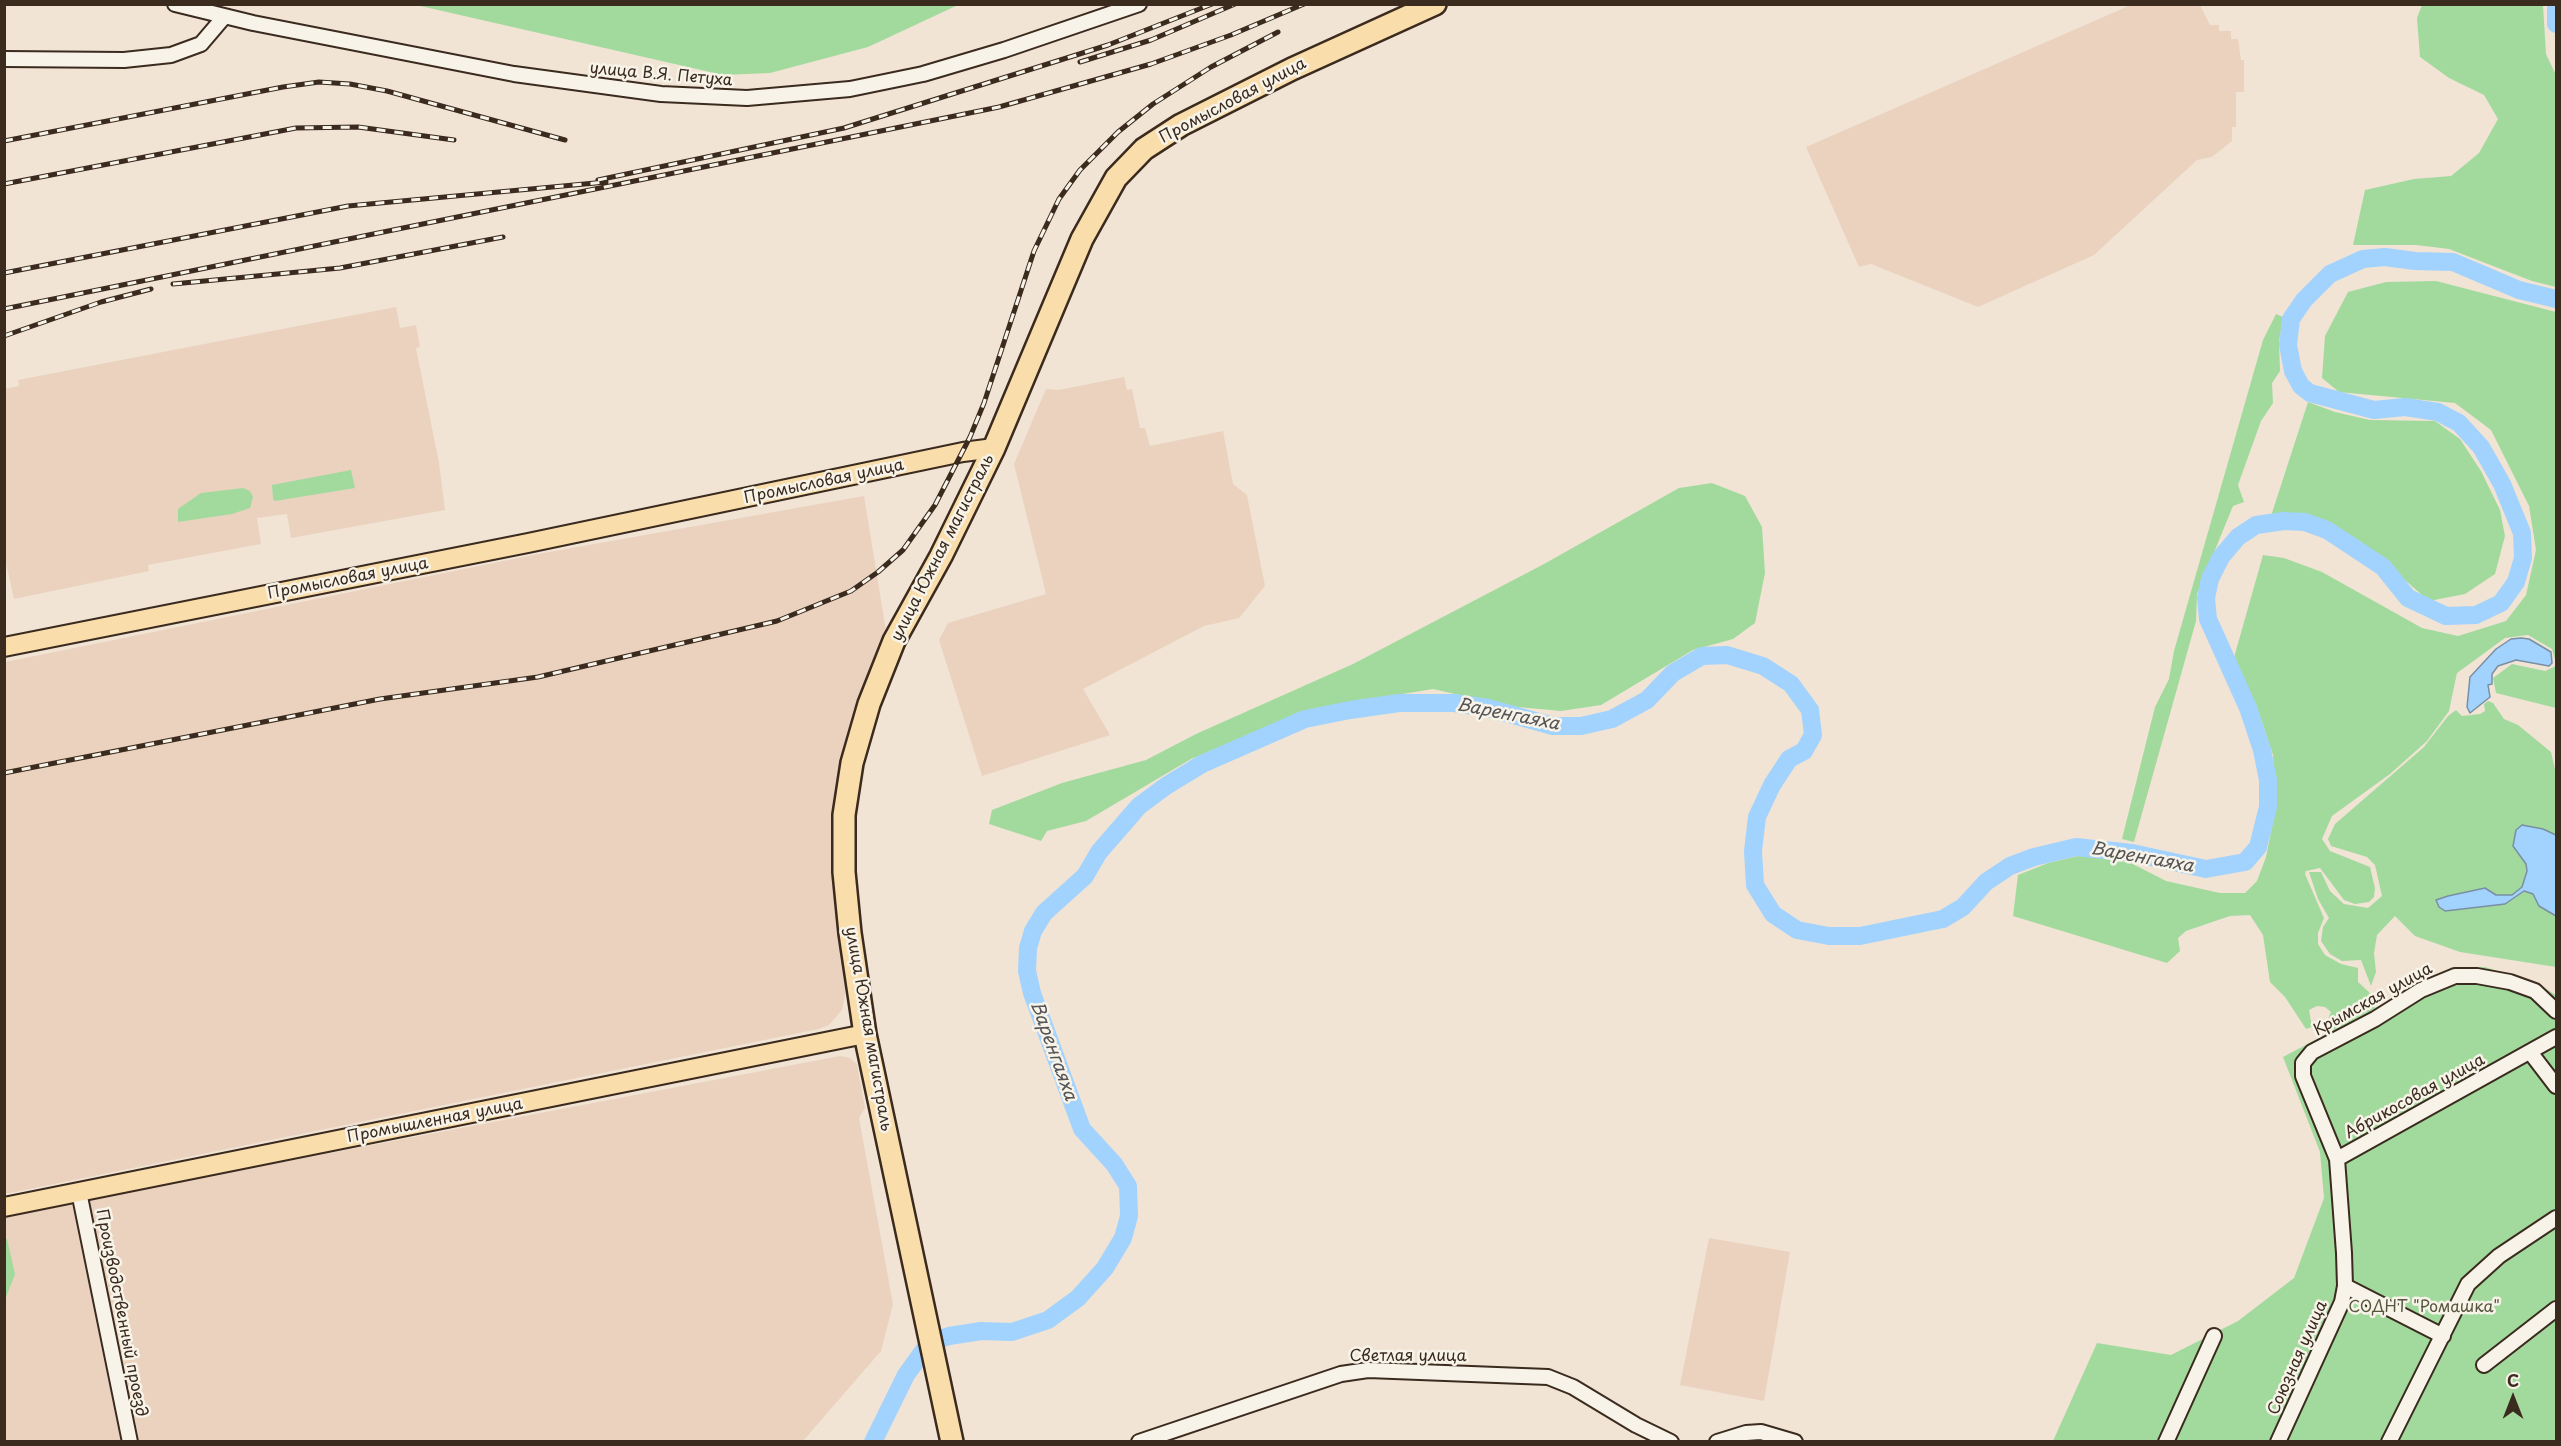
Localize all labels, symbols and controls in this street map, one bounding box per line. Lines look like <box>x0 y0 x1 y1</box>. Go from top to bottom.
street label: Промысловая улица <box>1157 54 1309 148</box>
street label: улица В.Я. Петуха <box>589 59 733 91</box>
street label: улица Южная магистраль <box>887 451 999 645</box>
street label: Промысловая улица <box>742 456 906 508</box>
street label: Промысловая улица <box>266 554 430 604</box>
water label: Варенгаяха <box>1455 694 1561 736</box>
water label: Варенгаяха <box>2089 838 2195 878</box>
street label: улица Южная магистраль <box>841 925 895 1133</box>
street label: Крымская улица <box>2310 959 2436 1041</box>
water label: Варенгаяха <box>1025 998 1081 1104</box>
street label: Абрикосовая улица <box>2342 1051 2488 1143</box>
street label: Промышленная улица <box>346 1095 524 1147</box>
street label: Производственный проезд <box>91 1207 151 1419</box>
street label: Союзная улица <box>2264 1298 2332 1418</box>
park label: СОДНТ "Ромашка" <box>2348 1298 2500 1318</box>
street label: Светлая улица <box>1349 1347 1467 1367</box>
north arrow <box>2483 1368 2543 1428</box>
text: С <box>2507 1368 2519 1392</box>

